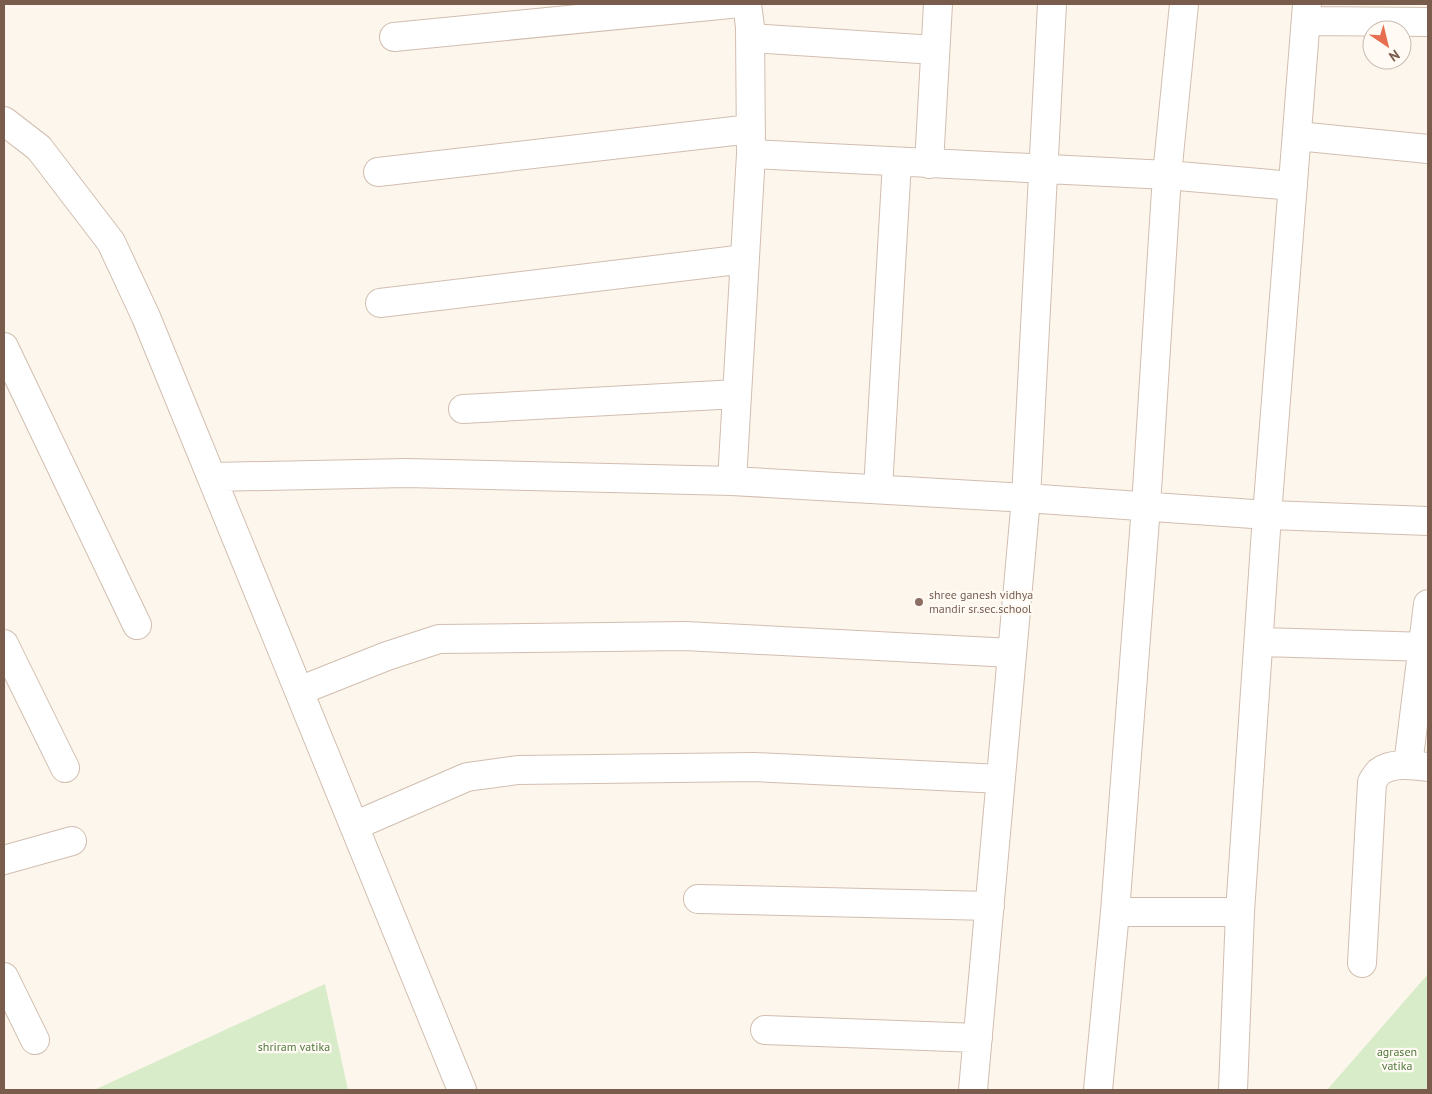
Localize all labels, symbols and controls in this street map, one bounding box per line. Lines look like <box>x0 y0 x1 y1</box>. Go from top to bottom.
north arrow <box>1362 20 1412 70</box>
text: N <box>1386 46 1403 66</box>
place label: shree ganesh vidhya mandir sr.sec.school <box>929 587 1033 616</box>
marker: shree ganesh vidhya mandir sr.sec.school <box>913 596 925 608</box>
park label: shriram vatika <box>258 1039 330 1054</box>
park label: agrasen vatika <box>1377 1044 1417 1073</box>

